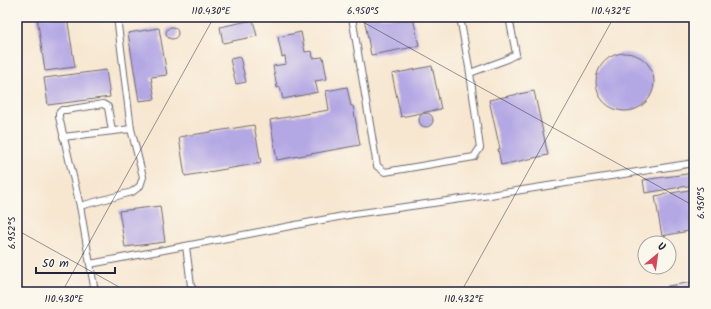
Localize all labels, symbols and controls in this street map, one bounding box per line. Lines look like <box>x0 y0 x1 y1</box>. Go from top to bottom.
text: 110.430°E <box>191 3 232 19</box>
text: 6.950°S <box>347 3 380 19</box>
text: 110.432°E <box>591 3 632 19</box>
text: 6.950°S <box>693 186 709 219</box>
text: 6.952°S <box>4 216 20 249</box>
north arrow <box>637 235 677 275</box>
text: U <box>654 238 669 257</box>
scale bar <box>36 249 115 275</box>
text: 50 m <box>42 254 69 273</box>
text: 110.430°E <box>44 291 85 307</box>
text: 110.432°E <box>444 291 485 307</box>

